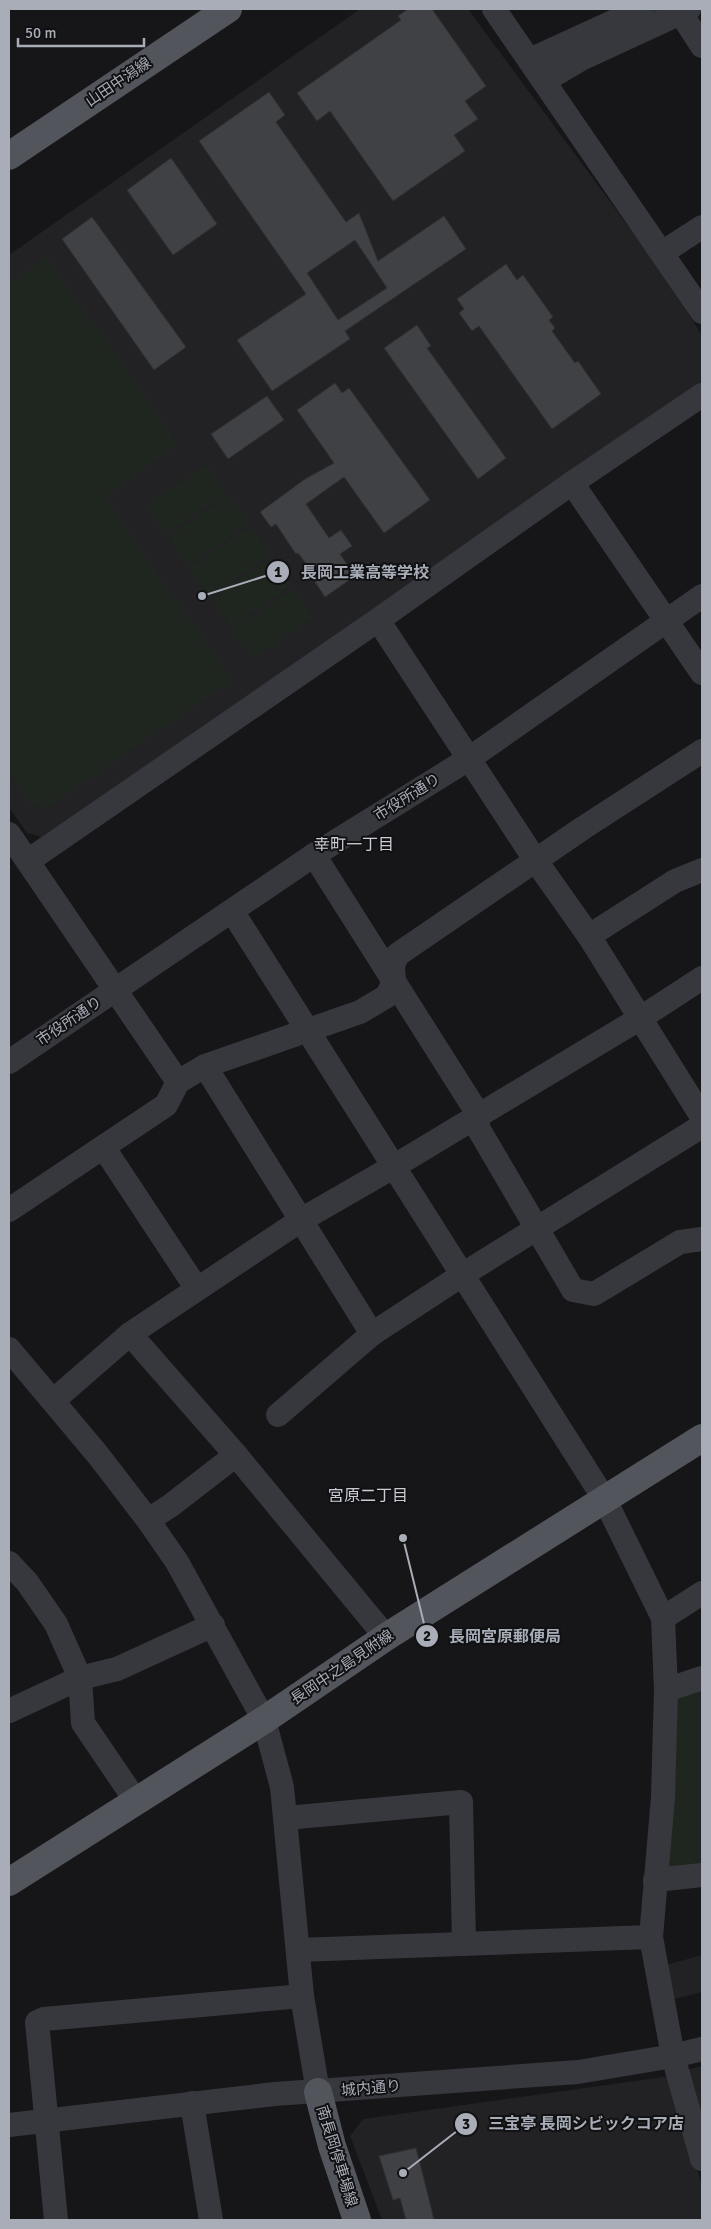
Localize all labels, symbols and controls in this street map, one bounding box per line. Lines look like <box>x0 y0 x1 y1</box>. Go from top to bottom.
scale bar <box>18 15 144 47</box>
text: 50 m <box>25 24 56 42</box>
street label: 山田中潟線 <box>82 54 154 110</box>
callout: 長岡工業高等学校 <box>266 557 439 588</box>
text: 1 <box>274 563 282 581</box>
text: 長岡工業高等学校 <box>301 563 429 583</box>
street label: 市役所通り <box>370 769 444 825</box>
district label: 幸町一丁目 <box>314 835 394 855</box>
street label: 市役所通り <box>33 993 105 1049</box>
district label: 宮原二丁目 <box>328 1486 408 1506</box>
callout: 長岡宮原郵便局 <box>414 1621 571 1652</box>
street label: 長岡中之島見附線 <box>287 1626 397 1708</box>
text: 2 <box>423 1627 431 1645</box>
text: 長岡宮原郵便局 <box>449 1627 561 1647</box>
street label: 城内通り <box>340 2076 402 2100</box>
street label: 南長岡停車場線 <box>313 2103 361 2209</box>
callout: 三宝亭 長岡シビックコア店 <box>453 2108 694 2139</box>
text: 三宝亭 長岡シビックコア店 <box>488 2114 684 2134</box>
text: 3 <box>462 2115 470 2133</box>

